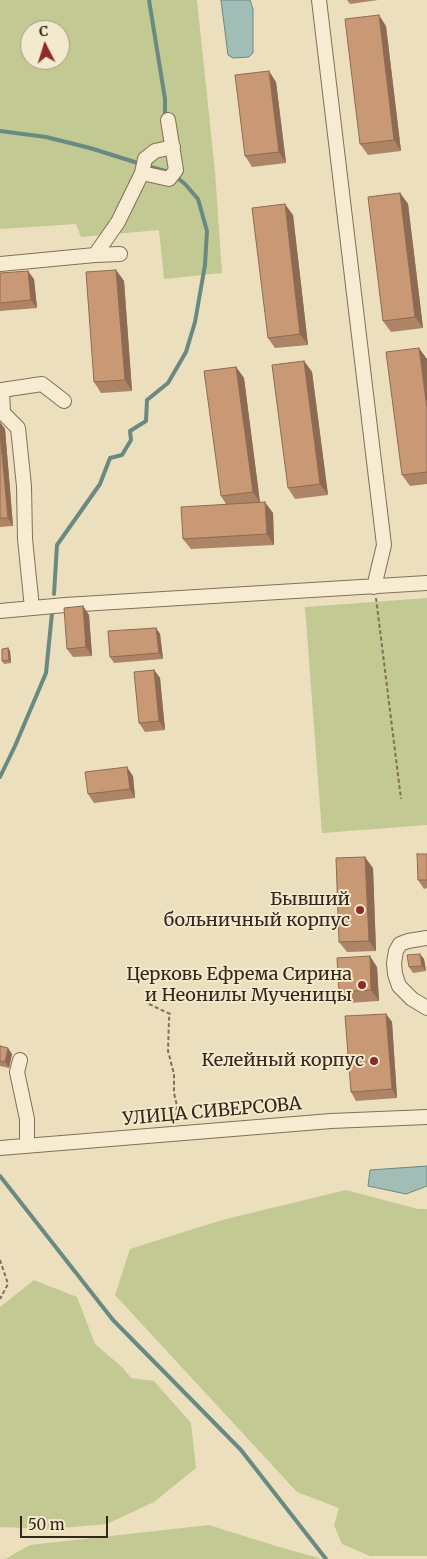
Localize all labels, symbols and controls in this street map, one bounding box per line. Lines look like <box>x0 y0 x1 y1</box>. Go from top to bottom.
north arrow <box>20 20 70 70</box>
text: С <box>38 22 49 40</box>
place label: Бывший больничный корпус <box>164 889 350 932</box>
marker: Бывший больничный корпус <box>354 904 366 916</box>
place label: Церковь Ефрема Сирина и Неонилы Мученицы <box>126 964 352 1006</box>
marker: Церковь Ефрема Сирина и Неонилы Мученицы <box>356 979 368 991</box>
place label: Келейный корпус <box>201 1050 364 1072</box>
marker: Келейный корпус <box>368 1055 380 1067</box>
street label: УЛИЦА СИВЕРСОВА <box>121 1093 303 1131</box>
scale bar <box>22 1506 110 1538</box>
text: 50 m <box>28 1515 65 1534</box>

